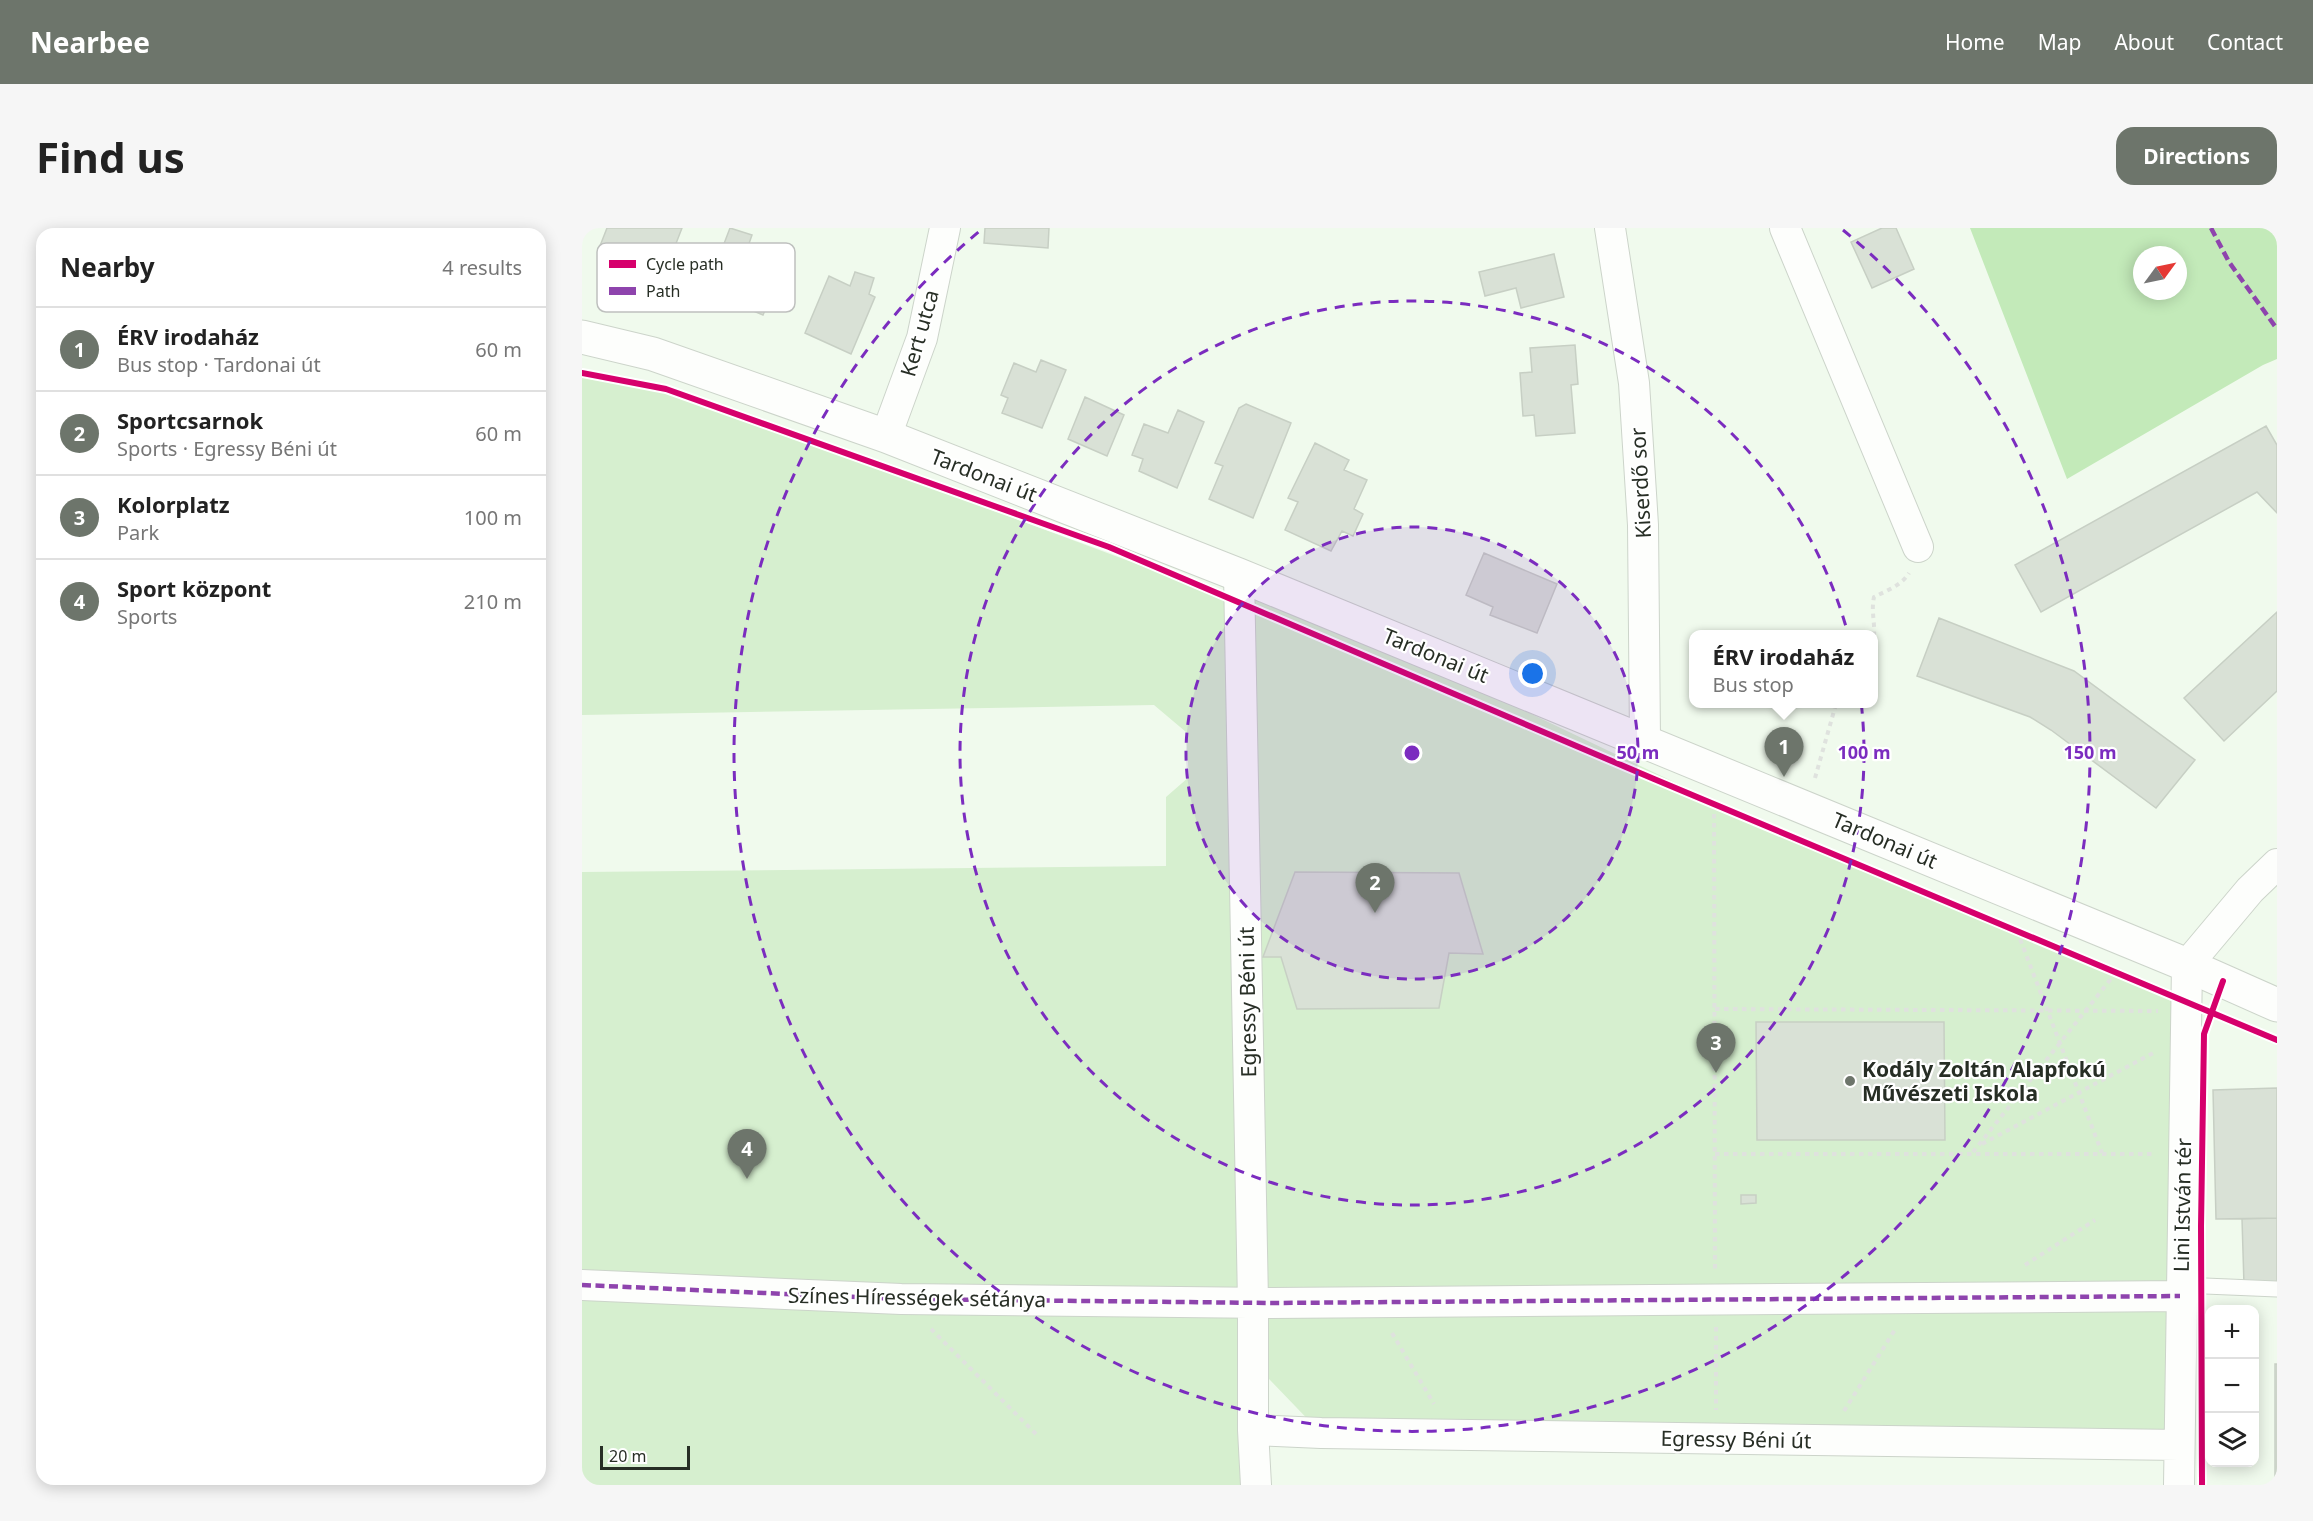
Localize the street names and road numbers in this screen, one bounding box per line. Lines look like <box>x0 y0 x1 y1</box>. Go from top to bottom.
street label: Kert utca <box>893 286 945 380</box>
street label: Kiserdő sor <box>1623 426 1657 539</box>
street label: Tardonai út <box>927 442 1042 508</box>
street label: Tardonai út <box>1379 621 1493 689</box>
street label: Tardonai út <box>1828 805 1942 875</box>
street label: Egressy Béni út <box>1232 926 1262 1078</box>
street label: Lini István tér <box>2167 1137 2197 1272</box>
street label: Színes Hírességek sétánya <box>788 1281 1046 1313</box>
street label: Egressy Béni út <box>1660 1424 1812 1454</box>

